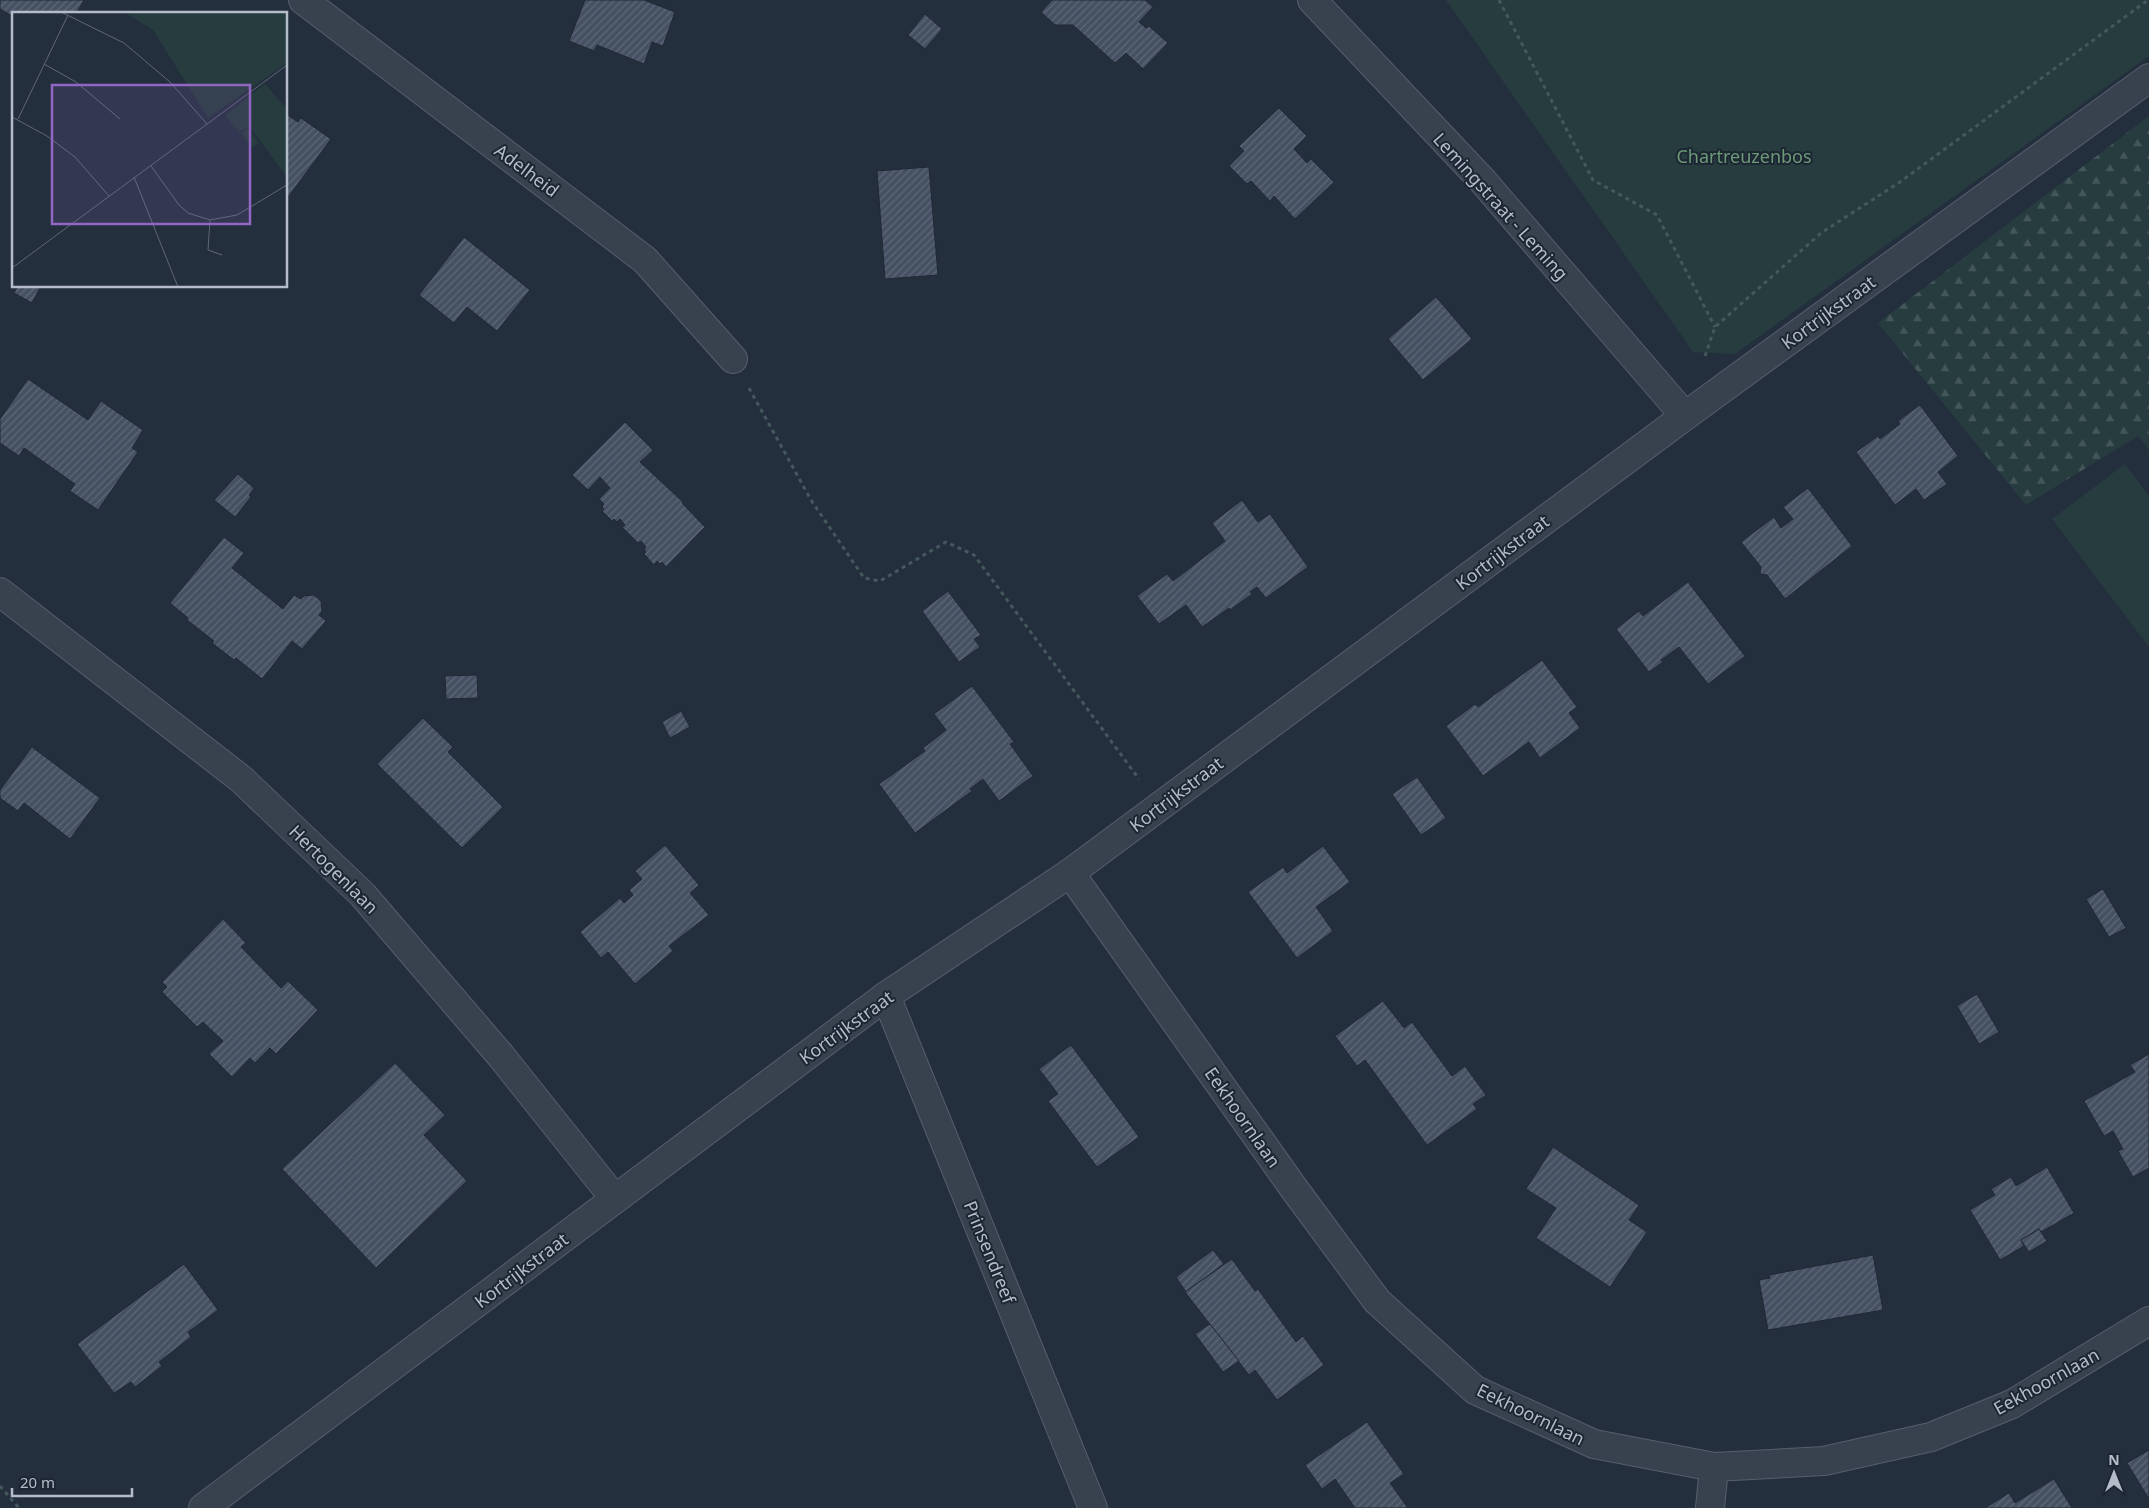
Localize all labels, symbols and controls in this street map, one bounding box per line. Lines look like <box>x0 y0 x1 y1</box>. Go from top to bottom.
inset map <box>12 12 288 288</box>
street label: Lemingstraat - Leming <box>1428 127 1574 285</box>
street label: Adelheid <box>490 138 564 202</box>
park label: Chartreuzenbos <box>1676 144 1812 168</box>
street label: Kortrijkstraat <box>1776 269 1880 354</box>
street label: Kortrijkstraat <box>1450 509 1554 595</box>
street label: Kortrijkstraat <box>1124 751 1228 837</box>
street label: Hertogenlaan <box>284 819 384 919</box>
street label: Kortrijkstraat <box>794 984 898 1069</box>
street label: Eekhoornlaan <box>1200 1062 1286 1172</box>
street label: Prinsendreef <box>959 1197 1022 1308</box>
street label: Kortrijkstraat <box>469 1227 573 1313</box>
street label: Eekhoornlaan <box>1989 1342 2103 1420</box>
street label: Eekhoornlaan <box>1473 1378 1589 1450</box>
north arrow <box>2089 1448 2139 1498</box>
text: N <box>2108 1450 2120 1469</box>
scale bar <box>12 1466 132 1498</box>
text: 20 m <box>20 1472 55 1492</box>

